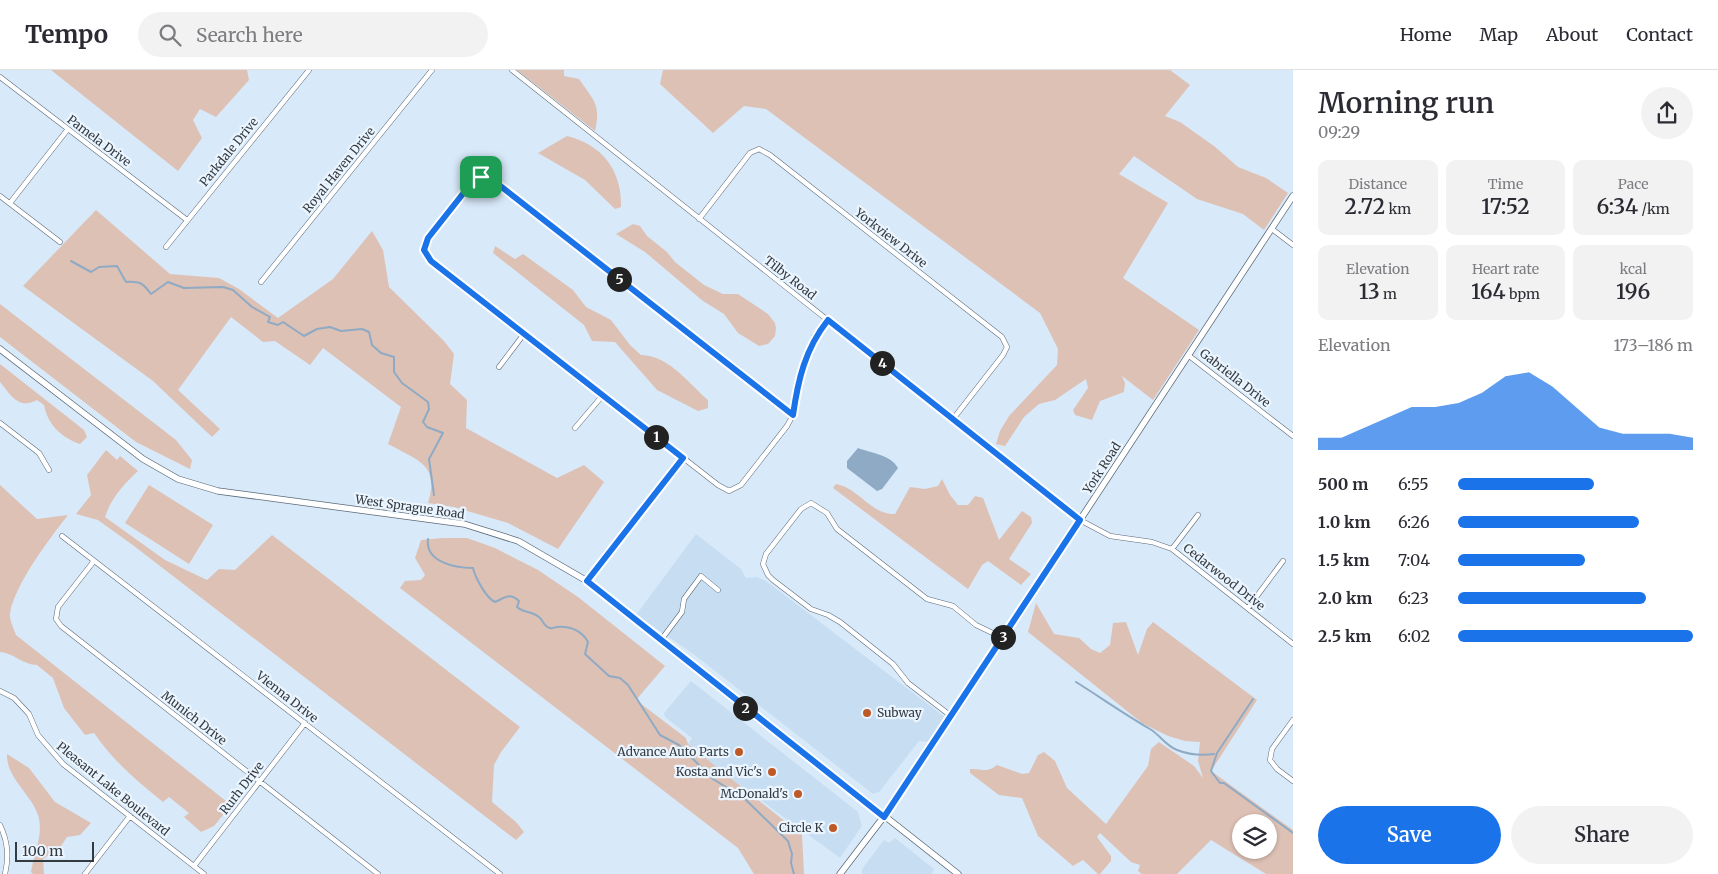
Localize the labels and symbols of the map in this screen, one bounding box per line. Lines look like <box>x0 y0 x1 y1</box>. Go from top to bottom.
street label: Pamela Drive <box>64 112 134 170</box>
street label: Parkdale Drive <box>196 114 261 189</box>
street label: Royal Haven Drive <box>299 124 378 216</box>
pin <box>460 156 502 198</box>
street label: Yorkview Drive <box>851 204 930 270</box>
street label: Tilby Road <box>761 253 819 303</box>
pin: 5 <box>606 266 632 292</box>
street label: Gabriella Drive <box>1197 345 1274 410</box>
pin: 4 <box>870 350 894 376</box>
pin: 1 <box>644 424 668 450</box>
street label: York Road <box>1079 439 1124 497</box>
street label: West Sprague Road <box>353 491 466 522</box>
street label: Cedarwood Drive <box>1180 540 1268 613</box>
pin: 3 <box>990 624 1016 650</box>
street label: Vienna Drive <box>253 667 321 725</box>
street label: Munich Drive <box>159 687 230 748</box>
pin: 2 <box>732 696 758 720</box>
place label: Subway <box>877 705 922 720</box>
marker: Subway <box>861 707 873 719</box>
street label: Pleasant Lake Boulevard <box>54 738 173 839</box>
place label: Advance Auto Parts <box>616 744 729 759</box>
marker: Advance Auto Parts <box>733 746 745 758</box>
street label: Rurh Drive <box>216 758 267 817</box>
place label: Kosta and Vic's <box>676 764 762 779</box>
marker: Kosta and Vic's <box>766 766 778 778</box>
place label: McDonald's <box>720 786 788 801</box>
marker: McDonald's <box>792 788 804 800</box>
place label: Circle K <box>779 820 823 835</box>
marker: Circle K <box>827 822 839 834</box>
scale bar <box>15 839 94 862</box>

